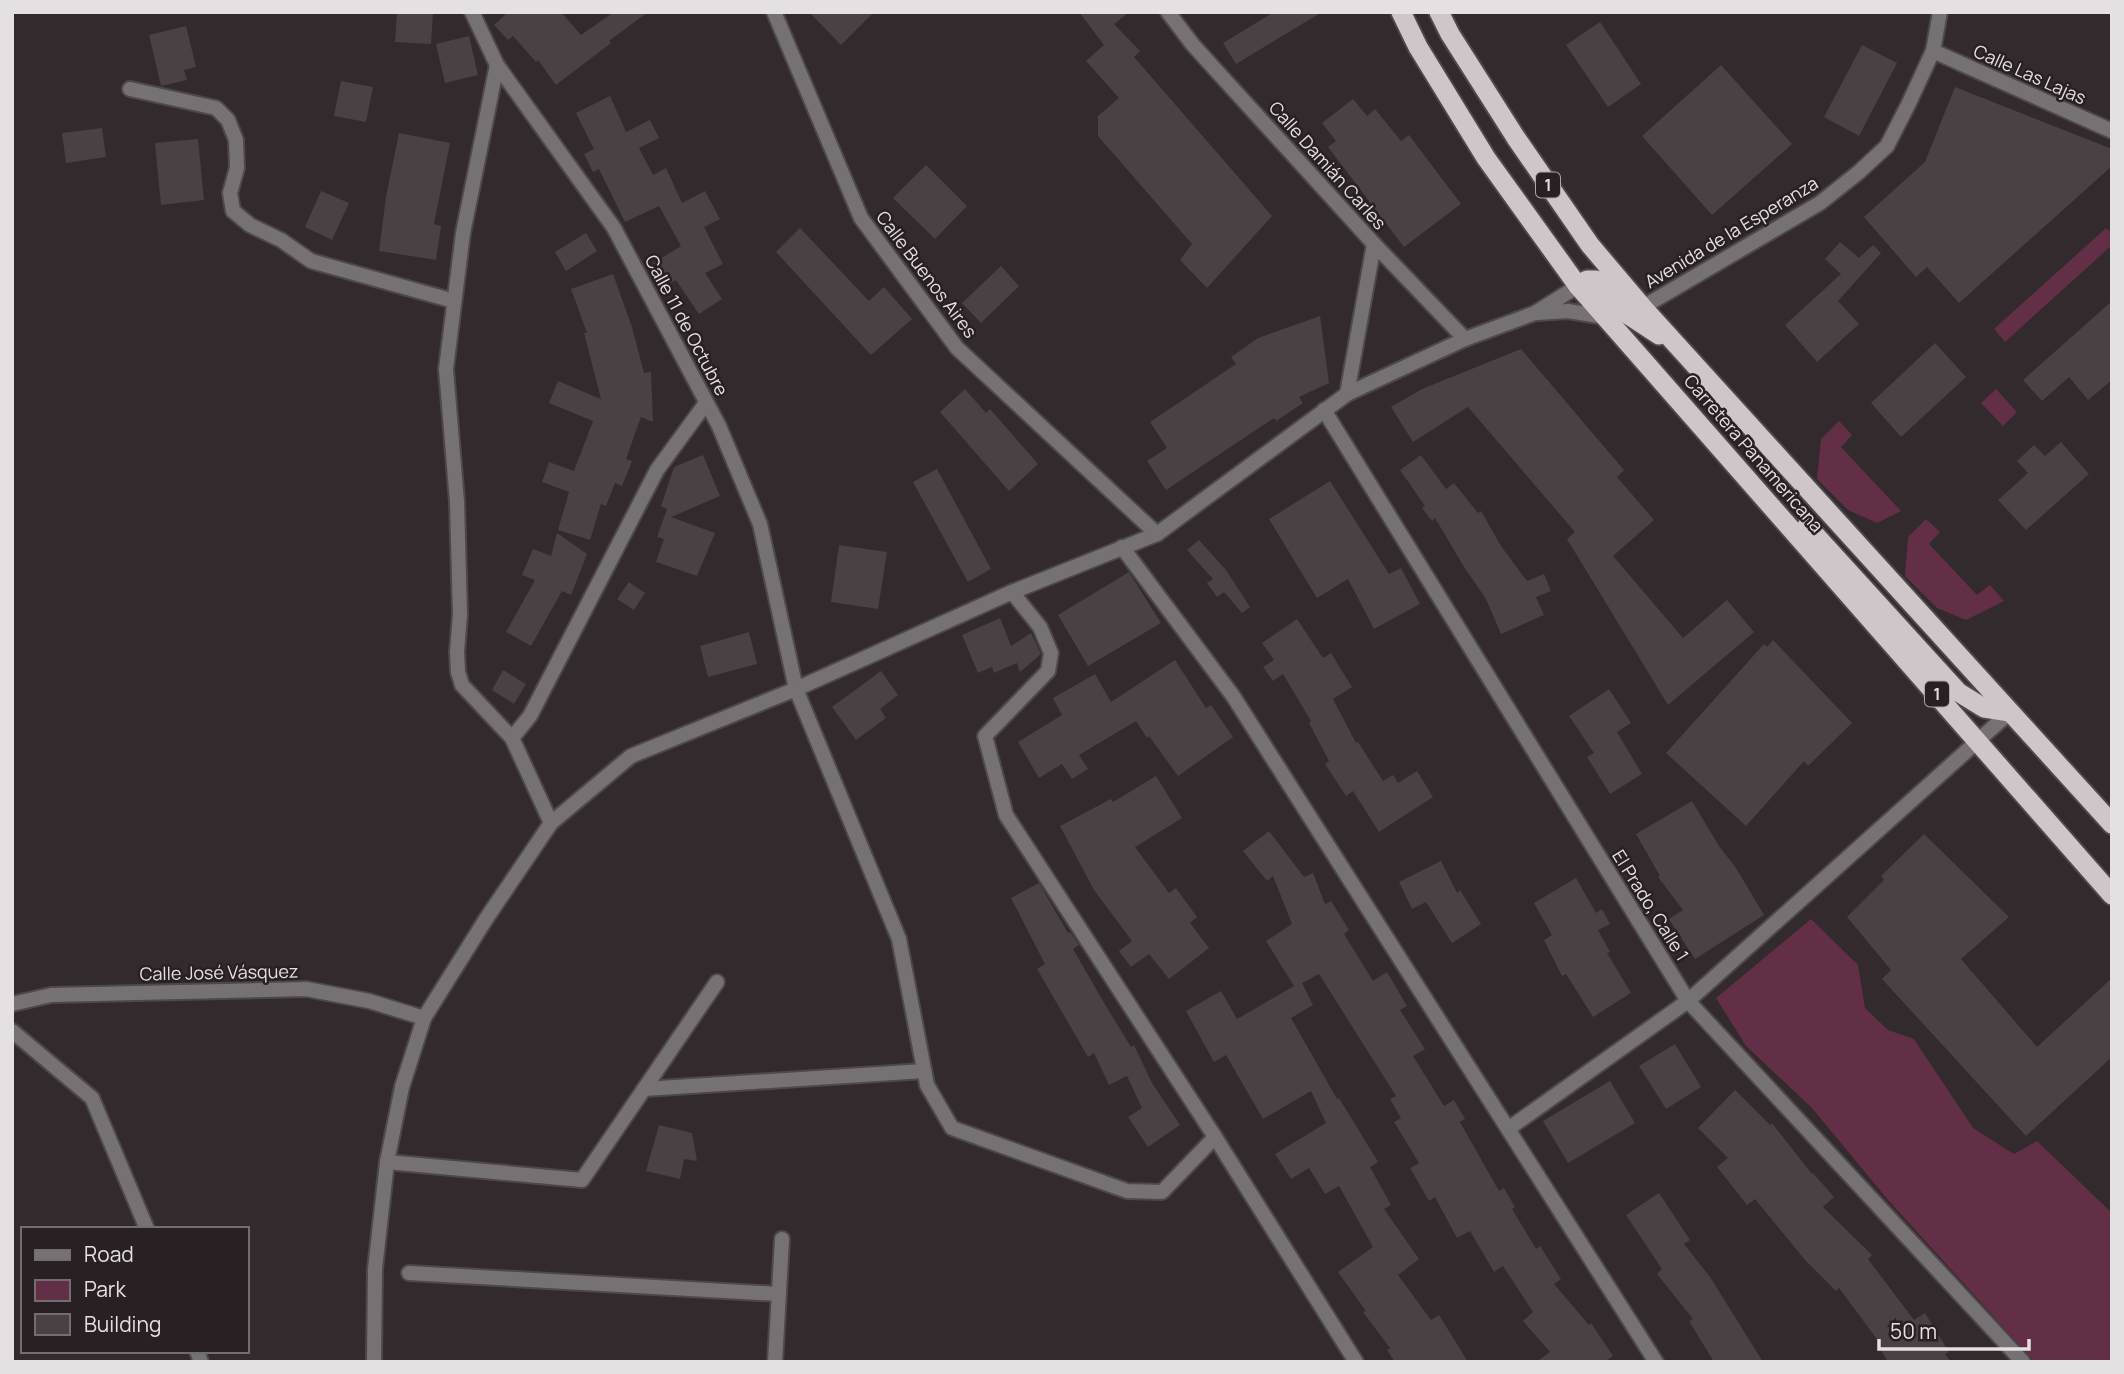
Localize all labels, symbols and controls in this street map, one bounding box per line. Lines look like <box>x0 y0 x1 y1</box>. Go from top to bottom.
street label: Calle Las Lajas <box>1970 38 2090 110</box>
street label: Calle Damián Carles <box>1264 96 1392 234</box>
street label: Avenida de la Esperanza <box>1640 171 1822 293</box>
road number: 1 <box>1536 172 1560 197</box>
street label: Calle Buenos Aires <box>871 205 983 343</box>
street label: Calle 11 de Octubre <box>640 250 734 400</box>
street label: Carretera Panamericana <box>1679 369 1829 537</box>
road number: 1 <box>1925 681 1949 706</box>
street label: El Prado, Calle 1 <box>1607 845 1695 965</box>
street label: Calle José Vásquez <box>139 959 299 985</box>
legend <box>21 1227 248 1353</box>
text: Road <box>84 1240 134 1268</box>
text: Park <box>84 1275 126 1303</box>
scale bar <box>1879 1308 2030 1352</box>
text: Building <box>84 1310 161 1338</box>
text: 50 m <box>1890 1317 1937 1345</box>

